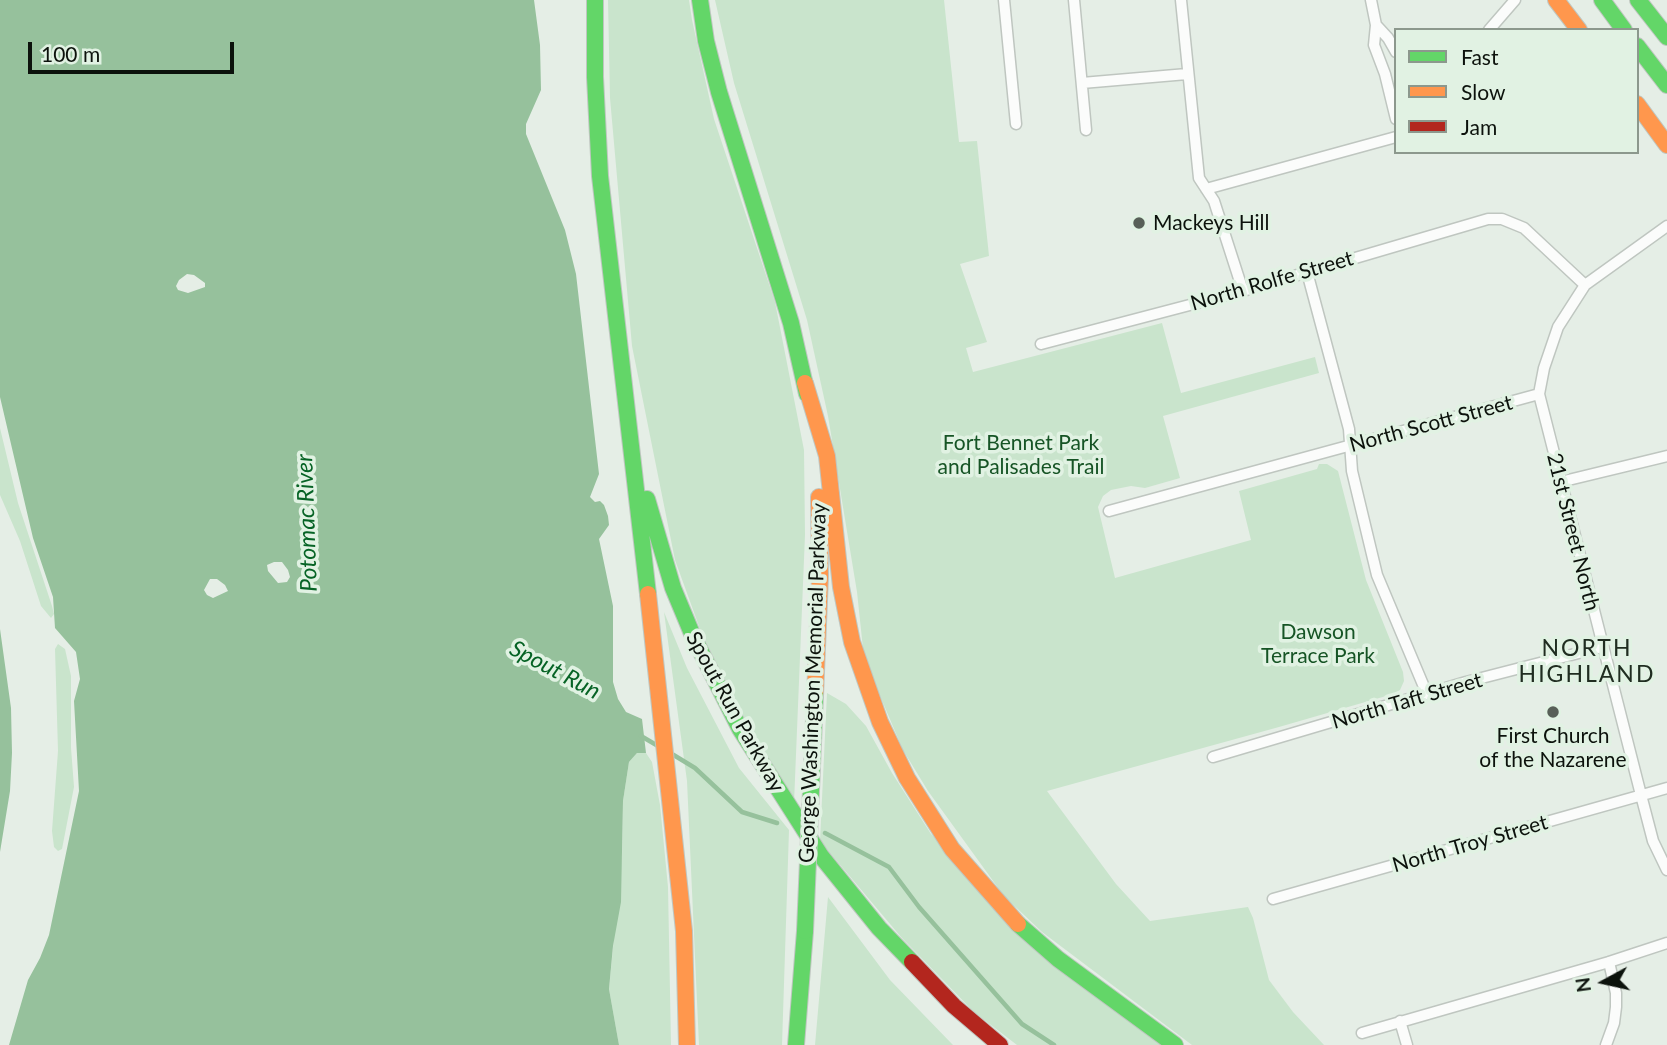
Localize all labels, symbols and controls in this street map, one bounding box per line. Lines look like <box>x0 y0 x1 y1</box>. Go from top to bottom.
scale bar <box>32 28 238 72</box>
legend <box>1394 28 1639 154</box>
text: 100 m <box>41 41 100 66</box>
text: Fast <box>1461 44 1498 69</box>
text: Slow <box>1461 79 1505 104</box>
text: Jam <box>1461 114 1497 139</box>
place label: Mackeys Hill <box>1153 210 1269 236</box>
marker: Mackeys Hill <box>1131 215 1147 231</box>
street label: North Rolfe Street <box>1188 246 1356 316</box>
street label: North Scott Street <box>1347 390 1515 458</box>
park label: Fort Bennet Park and Palisades Trail <box>938 430 1104 480</box>
street label: 21st Street North <box>1541 451 1605 613</box>
water label: Potomac River <box>291 454 323 592</box>
street label: George Washington Memorial Parkway <box>794 503 832 863</box>
park label: Dawson Terrace Park <box>1261 619 1375 669</box>
street label: Spout Run Parkway <box>680 627 790 797</box>
water label: Spout Run <box>505 635 605 705</box>
district label: NORTH HIGHLAND <box>1520 635 1654 689</box>
street label: North Taft Street <box>1329 667 1485 735</box>
marker: First Church of the Nazarene <box>1545 704 1561 720</box>
place label: First Church of the Nazarene <box>1479 723 1627 773</box>
street label: North Troy Street <box>1390 810 1550 878</box>
north arrow <box>1569 947 1639 1017</box>
text: N <box>1570 976 1595 994</box>

